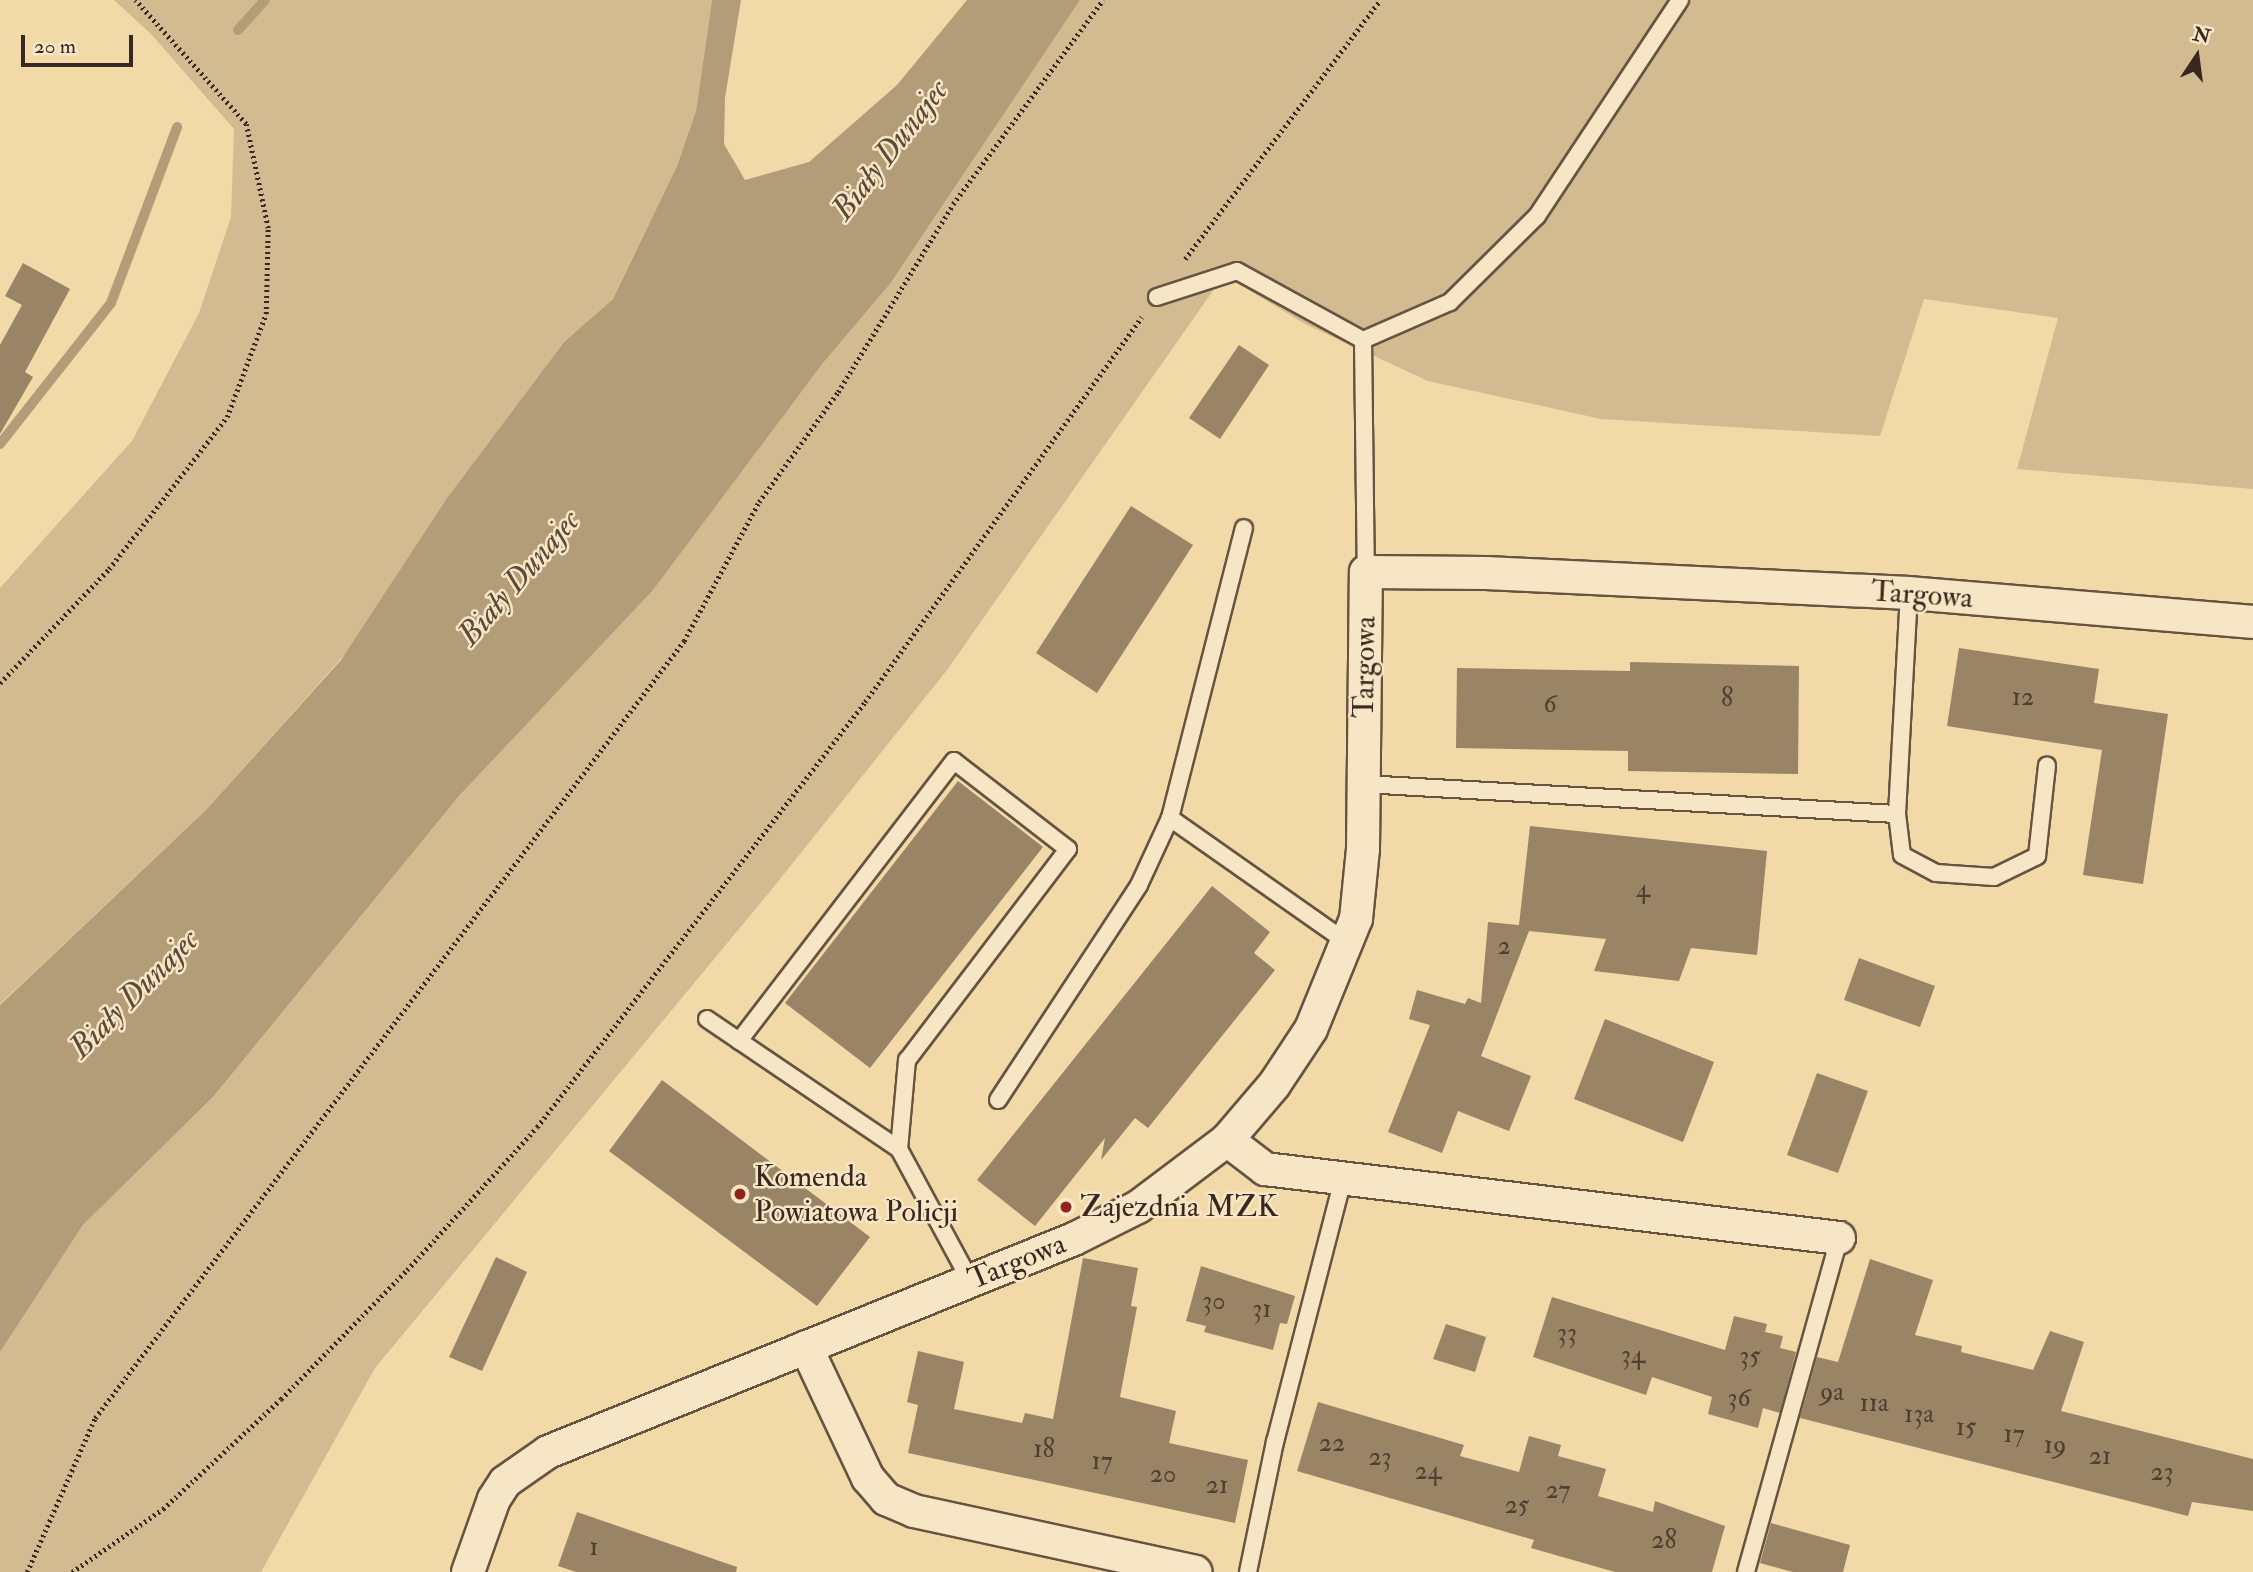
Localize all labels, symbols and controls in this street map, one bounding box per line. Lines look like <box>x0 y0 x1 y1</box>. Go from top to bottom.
scale bar <box>24 21 136 65</box>
north arrow <box>2162 21 2232 91</box>
text: N <box>2191 22 2213 49</box>
text: 20 m <box>34 33 76 60</box>
water label: Biały Dunajec <box>823 72 957 228</box>
water label: Biały Dunajec <box>450 502 588 654</box>
street label: Targowa <box>1870 573 1974 617</box>
street label: Targowa <box>1346 616 1384 718</box>
house number: 12 <box>2012 682 2034 714</box>
house number: 8 <box>1721 683 1733 715</box>
house number: 6 <box>1543 689 1557 721</box>
house number: 4 <box>1636 874 1650 906</box>
water label: Biały Dunajec <box>61 921 207 1067</box>
house number: 2 <box>1497 931 1511 963</box>
place label: Komenda Powiatowa Policji <box>754 1159 958 1230</box>
marker: Komenda Powiatowa Policji <box>732 1186 748 1202</box>
place label: Zajezdnia MZK <box>1080 1189 1278 1225</box>
marker: Zajezdnia MZK <box>1058 1199 1074 1215</box>
street label: Targowa <box>963 1226 1071 1298</box>
house number: 30 <box>1202 1286 1226 1318</box>
house number: 31 <box>1252 1294 1272 1326</box>
house number: 33 <box>1557 1318 1577 1350</box>
house number: 34 <box>1621 1340 1645 1372</box>
house number: 35 <box>1739 1341 1761 1373</box>
house number: 9a <box>1820 1377 1844 1409</box>
house number: 36 <box>1727 1383 1751 1415</box>
house number: 11a <box>1859 1388 1889 1420</box>
house number: 13a <box>1904 1399 1934 1431</box>
house number: 15 <box>1956 1412 1976 1444</box>
house number: 17 <box>2003 1419 2025 1451</box>
house number: 22 <box>1319 1428 1345 1460</box>
house number: 19 <box>2044 1430 2066 1462</box>
house number: 18 <box>1033 1434 1055 1466</box>
house number: 21 <box>2089 1441 2111 1473</box>
house number: 23 <box>1368 1442 1392 1474</box>
house number: 17 <box>1091 1446 1113 1478</box>
house number: 24 <box>1414 1456 1442 1488</box>
house number: 23 <box>2150 1457 2174 1489</box>
house number: 20 <box>1150 1459 1176 1491</box>
house number: 21 <box>1206 1470 1228 1502</box>
house number: 27 <box>1545 1475 1571 1507</box>
house number: 25 <box>1505 1490 1529 1522</box>
house number: 28 <box>1651 1525 1677 1557</box>
house number: 1 <box>589 1532 599 1564</box>

